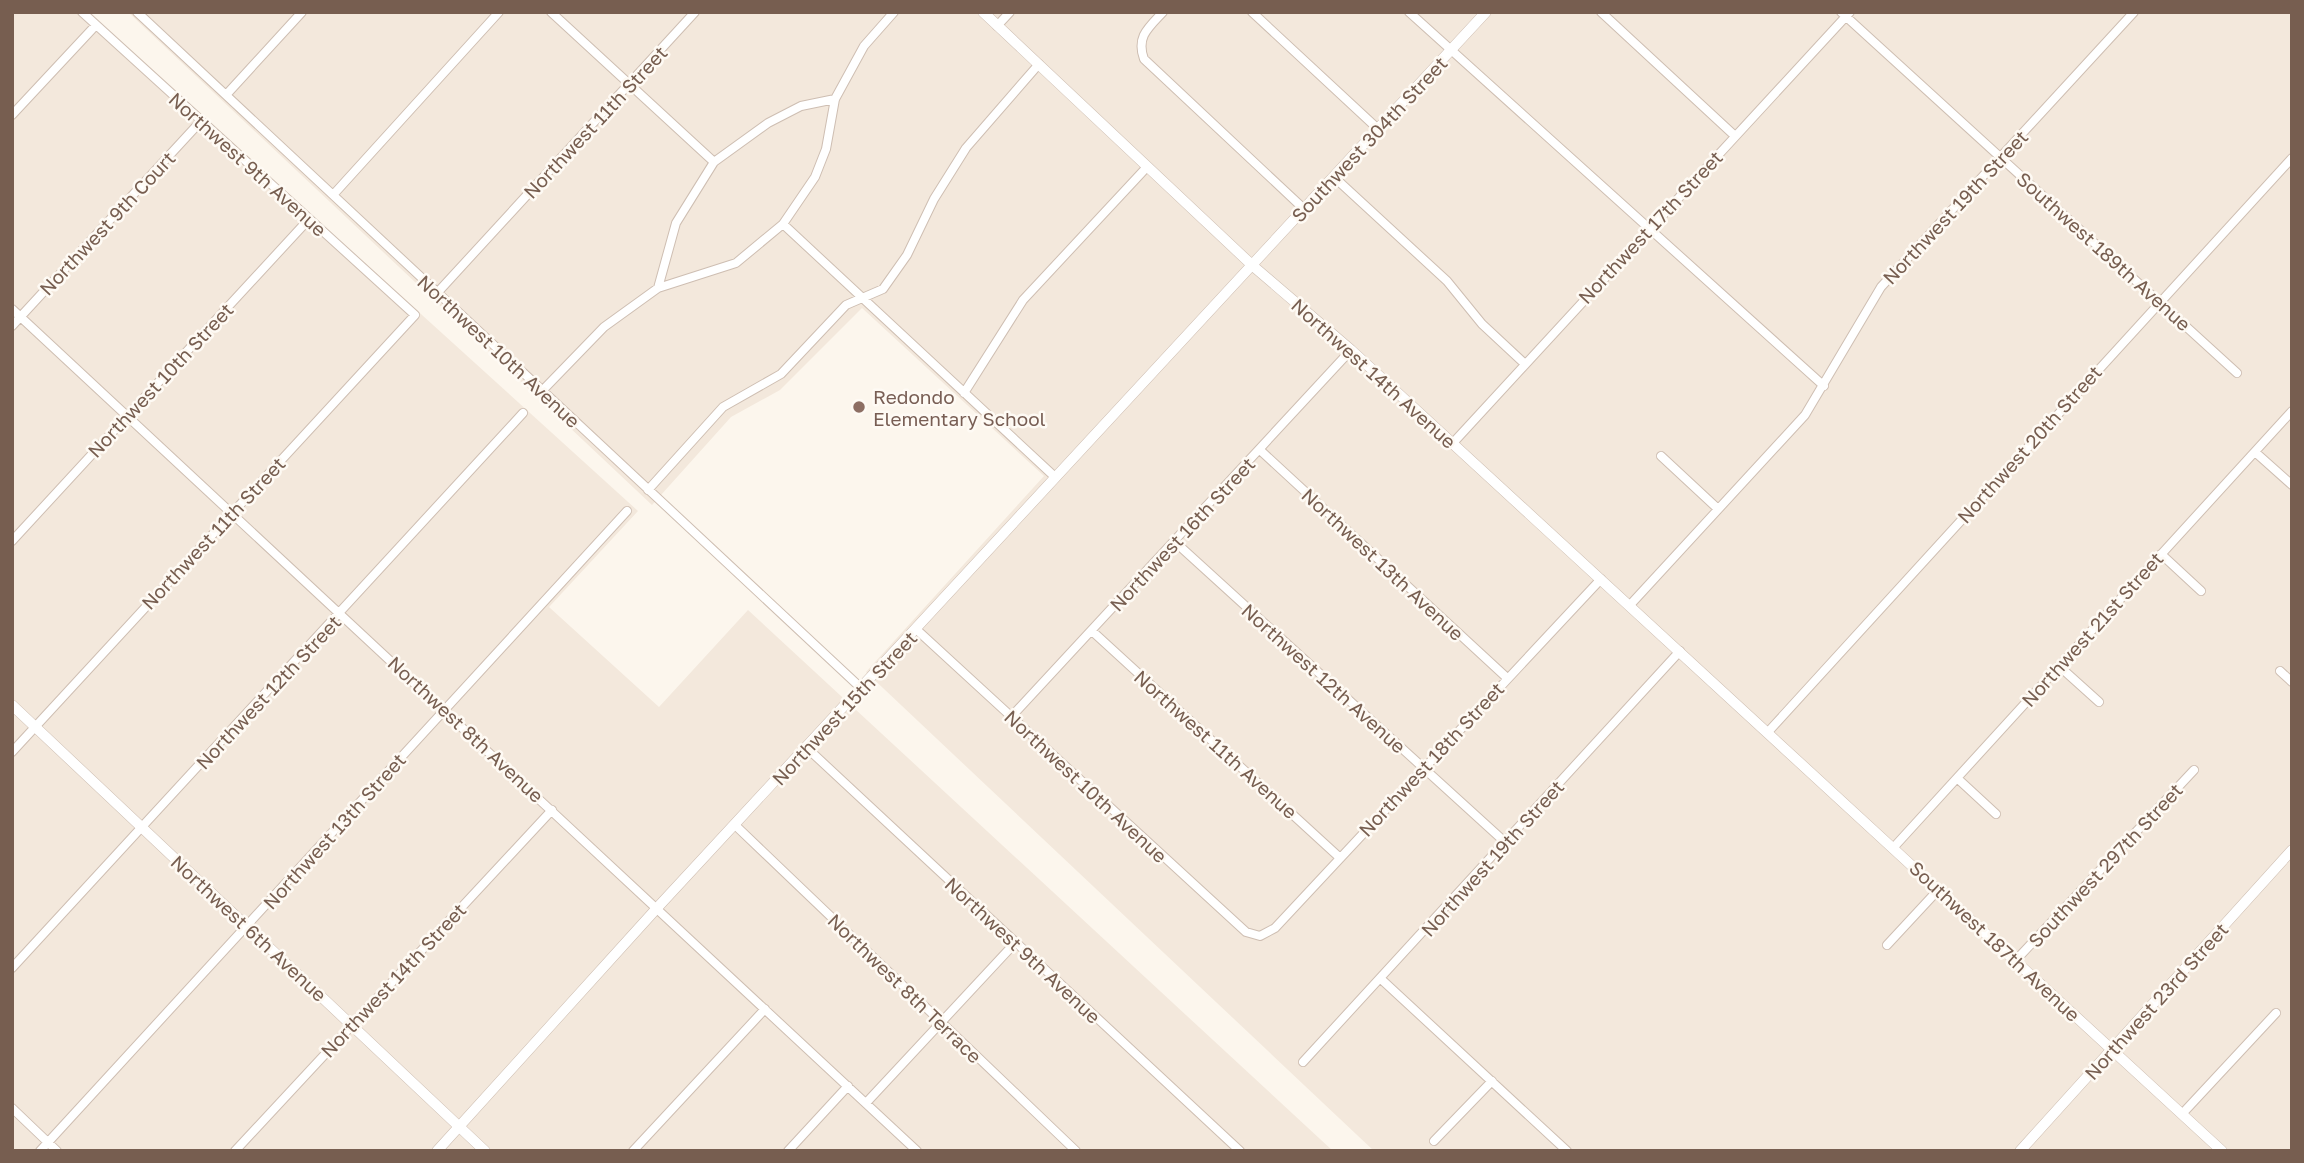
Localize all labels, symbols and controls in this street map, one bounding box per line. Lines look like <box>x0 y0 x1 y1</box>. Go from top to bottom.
street label: Northwest 11th Street <box>518 41 672 203</box>
street label: Southwest 304th Street <box>1286 52 1452 226</box>
street label: Northwest 9th Avenue <box>165 87 331 241</box>
street label: Northwest 19th Street <box>1878 125 2032 289</box>
street label: Northwest 9th Court <box>34 146 180 300</box>
street label: Northwest 17th Street <box>1573 146 1727 308</box>
street label: Southwest 189th Avenue <box>2012 167 2196 335</box>
street label: Northwest 10th Avenue <box>413 270 585 432</box>
street label: Northwest 14th Avenue <box>1287 293 1461 453</box>
street label: Northwest 10th Street <box>82 298 238 462</box>
street label: Northwest 20th Street <box>1952 360 2106 528</box>
place label: Redondo Elementary School <box>873 385 1046 430</box>
marker: Redondo Elementary School <box>851 399 867 415</box>
street label: Northwest 11th Street <box>136 452 290 614</box>
street label: Northwest 16th Street <box>1105 452 1259 616</box>
street label: Northwest 13th Avenue <box>1297 483 1469 645</box>
street label: Northwest 21st Street <box>2016 547 2168 711</box>
street label: Northwest 12th Avenue <box>1237 598 1411 758</box>
street label: Northwest 12th Street <box>191 610 345 774</box>
street label: Northwest 15th Street <box>767 626 921 790</box>
street label: Northwest 8th Avenue <box>384 651 548 807</box>
street label: Northwest 11th Avenue <box>1130 665 1302 823</box>
street label: Northwest 18th Street <box>1354 677 1508 841</box>
street label: Northwest 10th Avenue <box>1000 705 1172 867</box>
street label: Northwest 13th Street <box>258 748 410 914</box>
street label: Northwest 19th Street <box>1416 775 1568 941</box>
street label: Southwest 297th Street <box>2023 778 2187 952</box>
street label: Northwest 6th Avenue <box>167 850 331 1006</box>
street label: Southwest 187th Avenue <box>1905 856 2085 1026</box>
street label: Northwest 9th Avenue <box>941 872 1105 1028</box>
street label: Northwest 14th Street <box>316 898 470 1062</box>
street label: Northwest 8th Terrace <box>823 909 987 1067</box>
street label: Northwest 23rd Street <box>2079 918 2233 1084</box>

